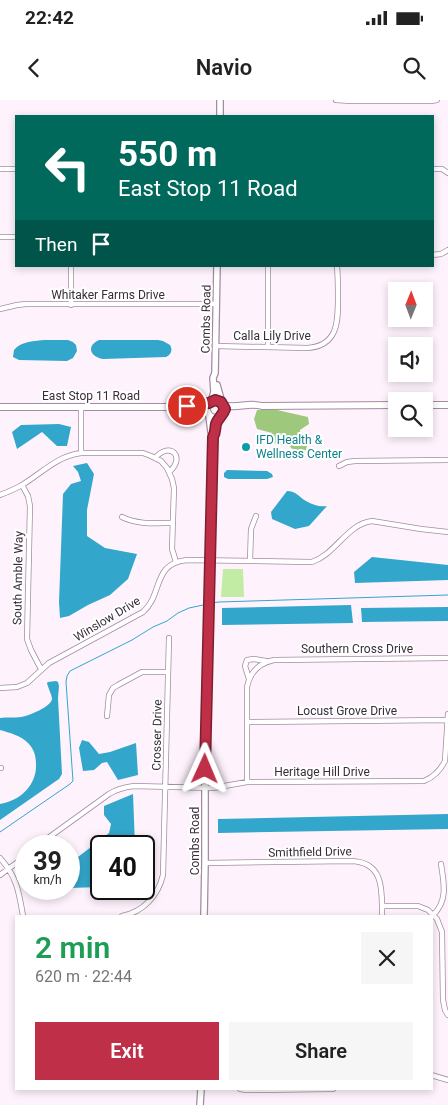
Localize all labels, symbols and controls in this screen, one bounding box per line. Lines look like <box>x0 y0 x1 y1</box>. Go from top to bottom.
text: 22:42 <box>25 6 74 29</box>
icon: back <box>20 54 48 82</box>
icon: search <box>400 54 428 82</box>
text: Navio <box>196 55 252 80</box>
text: 550 m <box>118 134 217 175</box>
icon: left <box>35 135 100 200</box>
text: East Stop 11 Road <box>118 176 298 201</box>
icon: arrive <box>87 230 115 258</box>
text: Then <box>35 233 77 256</box>
north arrow <box>388 282 432 328</box>
map controls <box>388 282 433 437</box>
street label: Combs Road <box>198 285 214 353</box>
street label: Whitaker Farms Drive <box>51 288 165 302</box>
street label: Calla Lily Drive <box>233 329 311 343</box>
button: sound <box>388 337 433 382</box>
pin <box>166 385 208 427</box>
street label: East Stop 11 Road <box>42 389 140 403</box>
icon: arrive <box>173 392 201 420</box>
button: search <box>388 392 433 437</box>
place label: IFD Health & Wellness Center <box>256 433 342 461</box>
marker: IFD Health & Wellness Center <box>240 441 252 453</box>
street label: South Amble Way <box>10 531 26 625</box>
street label: Winslow Drive <box>71 594 143 644</box>
street label: Southern Cross Drive <box>301 642 413 656</box>
street label: Crosser Drive <box>149 699 165 771</box>
street label: Locust Grove Drive <box>297 704 397 718</box>
position arrow <box>178 742 230 794</box>
street label: Heritage Hill Drive <box>274 765 370 779</box>
street label: Combs Road <box>188 807 202 875</box>
speed limit sign: 40 <box>90 835 155 900</box>
street label: Smithfield Drive <box>268 844 352 860</box>
text: 39 <box>33 847 62 876</box>
text: km/h <box>33 873 62 887</box>
text: 2 min <box>35 930 110 965</box>
button: close <box>361 932 413 984</box>
text: 620 m · 22:44 <box>35 967 132 986</box>
button: Exit <box>35 1022 219 1080</box>
button: Share <box>229 1022 413 1080</box>

